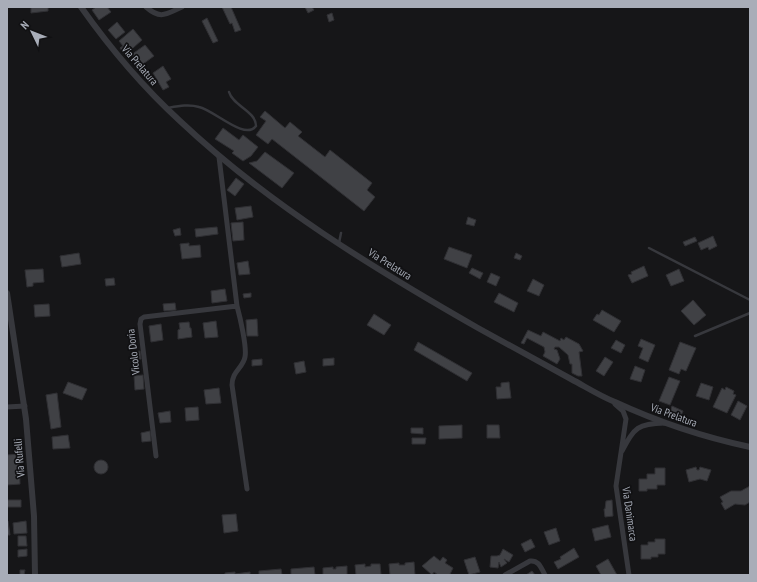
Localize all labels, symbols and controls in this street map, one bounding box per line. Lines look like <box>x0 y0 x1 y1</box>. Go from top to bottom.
north arrow <box>12 12 52 52</box>
text: N <box>18 18 32 32</box>
street label: Via Prelatura <box>118 41 161 88</box>
street label: Via Prelatura <box>365 245 414 283</box>
street label: Vicolo Doria <box>123 328 143 377</box>
street label: Via Prelatura <box>648 400 699 430</box>
street label: Via Rufelli <box>10 438 28 479</box>
street label: Via Danimarca <box>619 485 641 542</box>

